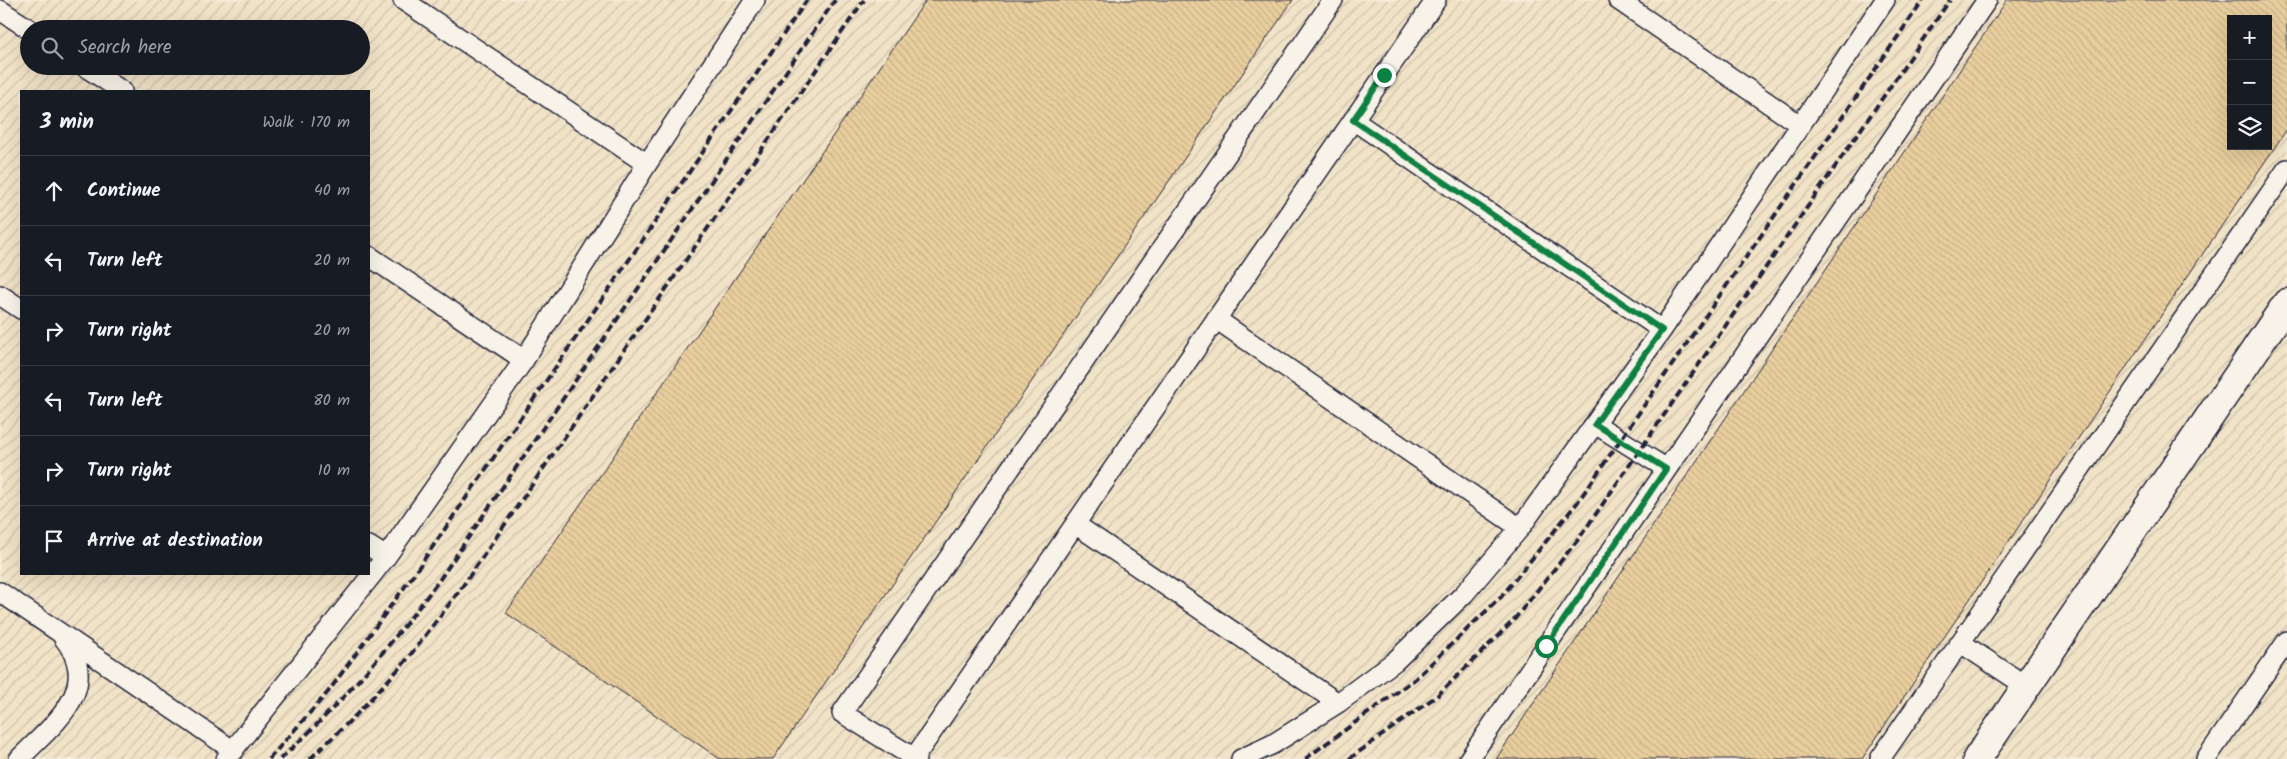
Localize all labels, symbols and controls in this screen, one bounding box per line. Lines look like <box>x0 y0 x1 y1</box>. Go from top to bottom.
map controls <box>2227 15 2272 150</box>
button: + <box>2227 15 2272 60</box>
search box <box>20 20 370 75</box>
text: Search here <box>78 33 172 63</box>
icon: search <box>38 34 66 62</box>
button: − <box>2227 60 2272 105</box>
route end <box>1373 64 1396 87</box>
button: layers <box>2227 105 2272 150</box>
text: 3 min <box>40 106 94 139</box>
text: Walk · 170 m <box>262 110 350 135</box>
text: Continue <box>87 176 160 206</box>
icon: ahead <box>40 177 68 205</box>
text: 40 m <box>314 178 350 203</box>
text: Turn left <box>87 246 162 276</box>
icon: left <box>40 247 68 275</box>
text: 20 m <box>314 248 350 273</box>
text: Turn right <box>87 316 172 346</box>
icon: right <box>40 317 68 345</box>
text: 20 m <box>314 318 350 343</box>
text: Turn left <box>87 386 162 416</box>
icon: left <box>40 387 68 415</box>
text: 80 m <box>313 388 350 413</box>
text: Turn right <box>87 456 172 486</box>
icon: right <box>40 457 68 485</box>
text: 10 m <box>318 458 350 483</box>
text: Arrive at destination <box>87 526 263 556</box>
icon: arrive <box>40 527 68 555</box>
route start <box>1535 635 1558 658</box>

